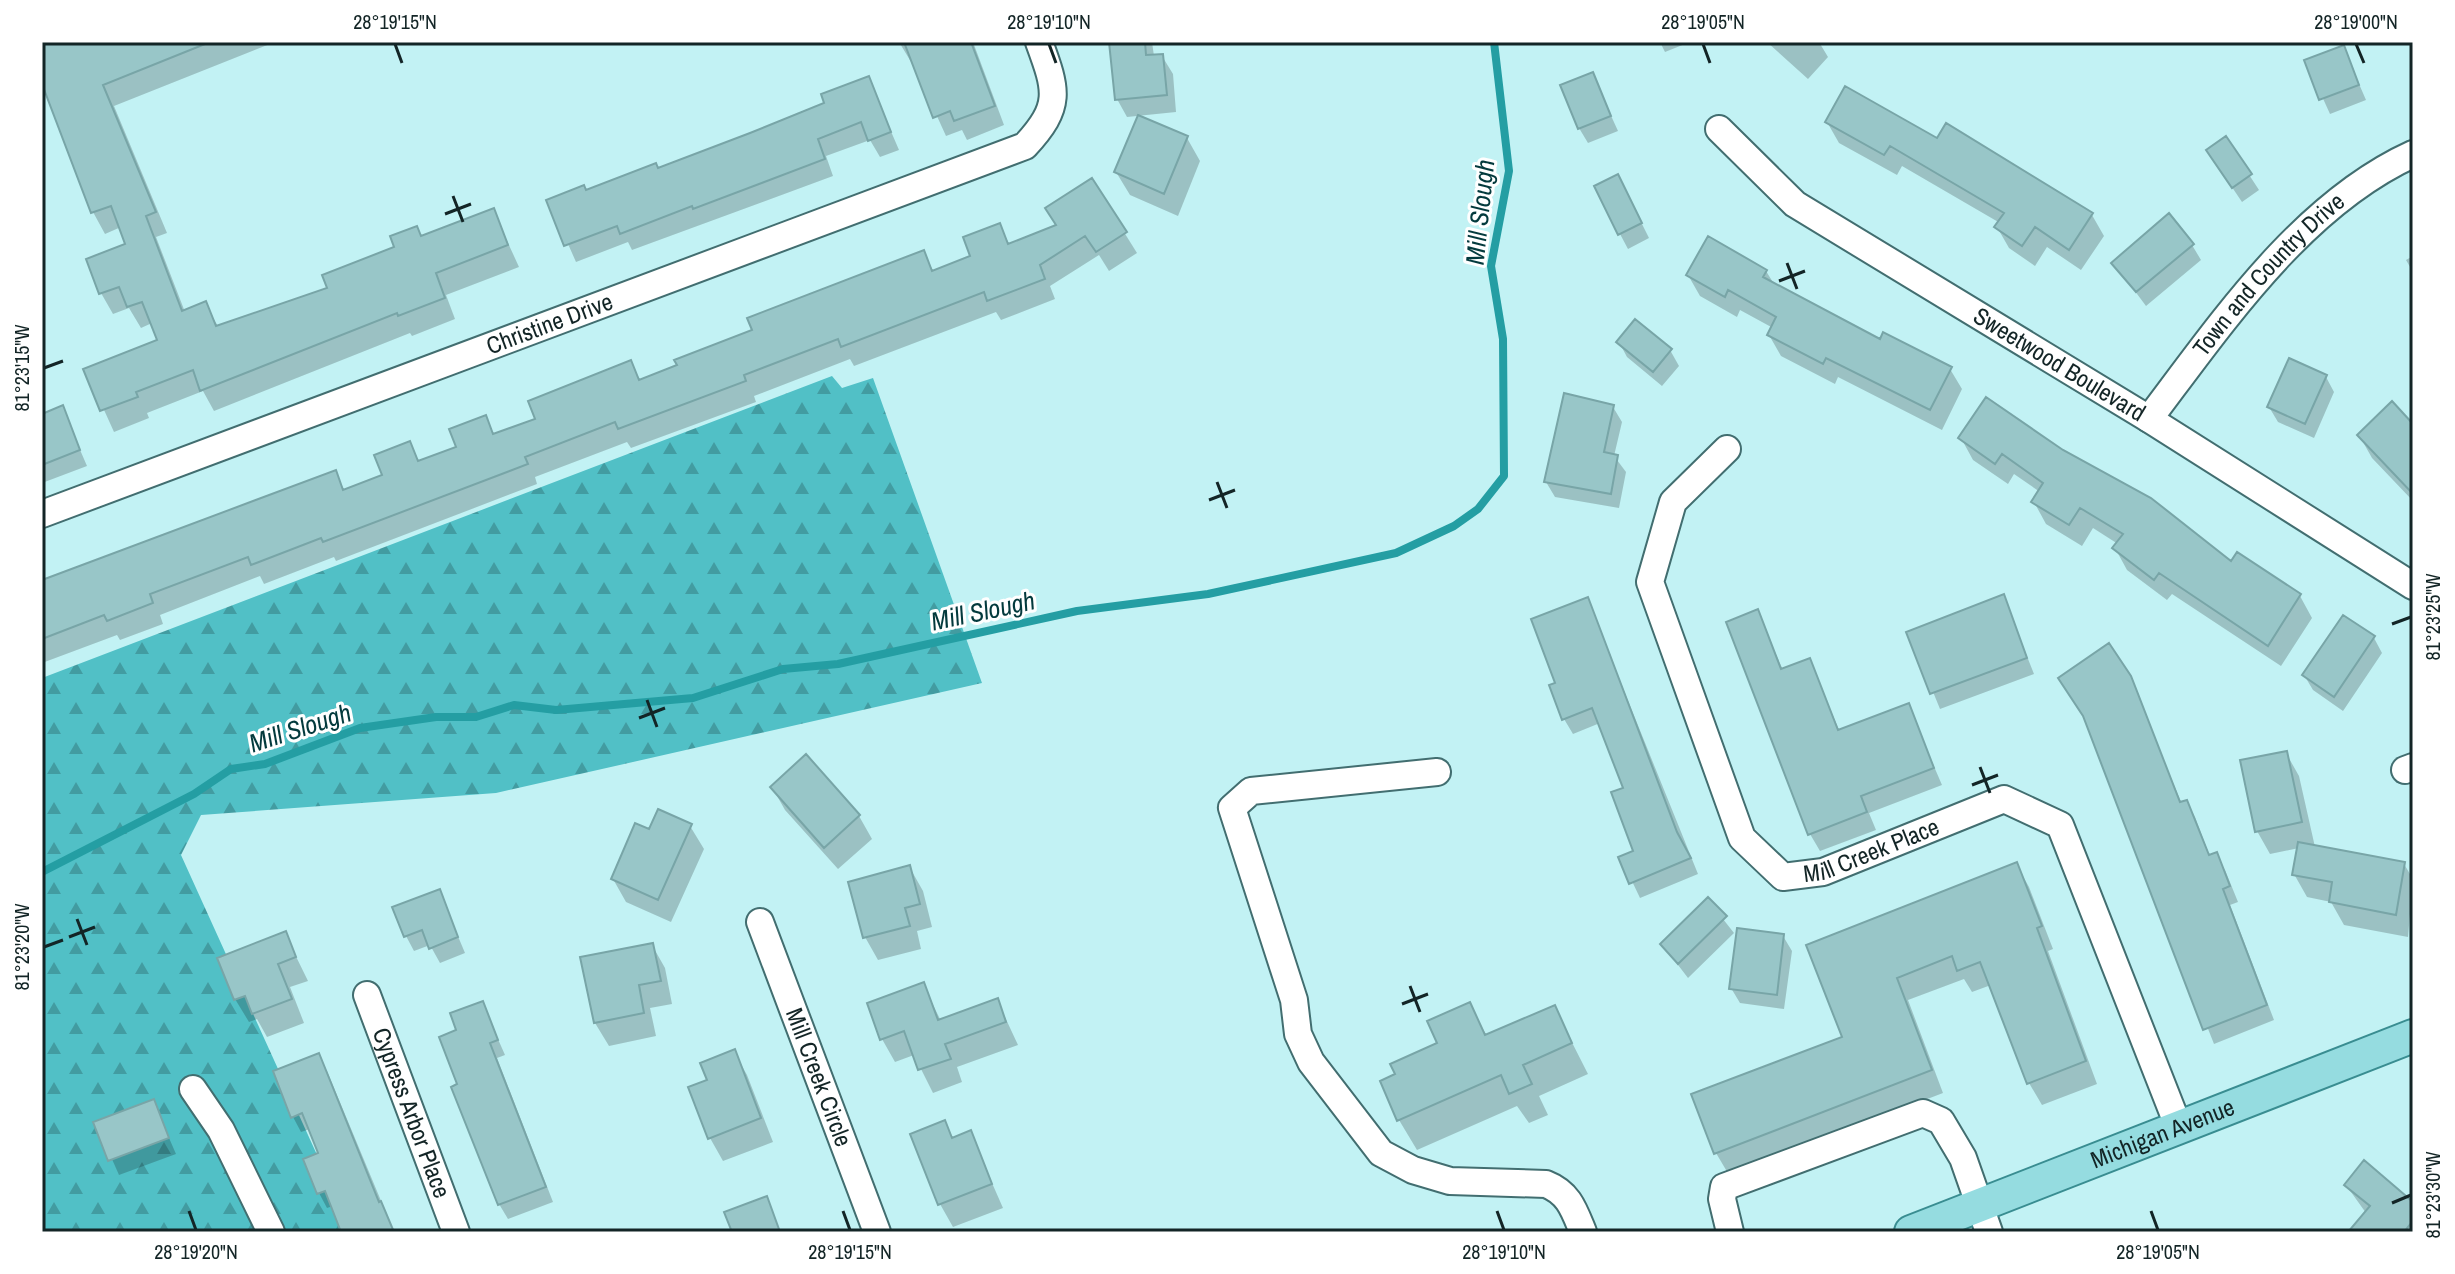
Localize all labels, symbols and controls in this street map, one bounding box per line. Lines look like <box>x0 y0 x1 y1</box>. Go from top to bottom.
text: 28°19'15"N <box>353 8 437 35</box>
text: 28°19'10"N <box>1007 8 1091 35</box>
text: 28°19'05"N <box>1661 8 1745 35</box>
text: 28°19'00"N <box>2314 8 2398 35</box>
water label: Mill Slough <box>1457 158 1502 266</box>
street label: Town and Country Drive <box>2185 185 2351 362</box>
street label: Christine Drive <box>482 285 617 361</box>
street label: Sweetwood Boulevard <box>1968 299 2152 428</box>
text: 81°23'15"W <box>8 324 35 412</box>
text: 81°23'25"W <box>2419 573 2446 661</box>
water label: Mill Slough <box>928 582 1038 639</box>
water label: Mill Slough <box>244 695 355 760</box>
street label: Mill Creek Place <box>1802 810 1943 889</box>
text: 81°23'20"W <box>8 903 35 991</box>
street label: Mill Creek Circle <box>779 1003 860 1151</box>
street label: Cypress Arbor Place <box>366 1023 459 1202</box>
street label: Michigan Avenue <box>2086 1090 2239 1175</box>
text: 81°23'30"W <box>2419 1151 2446 1239</box>
text: 28°19'20"N <box>154 1238 238 1265</box>
text: 28°19'15"N <box>808 1238 892 1265</box>
text: 28°19'10"N <box>1462 1238 1546 1265</box>
text: 28°19'05"N <box>2116 1238 2200 1265</box>

